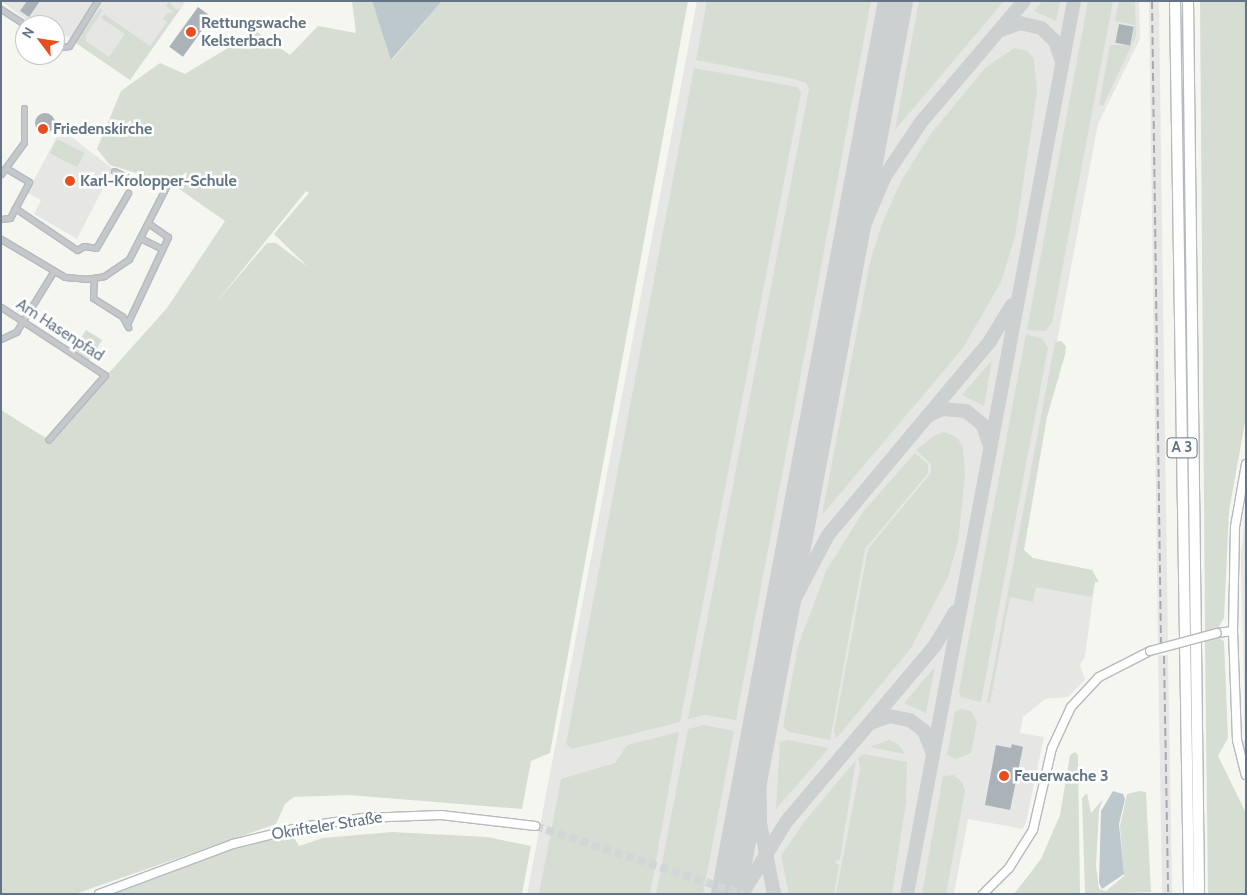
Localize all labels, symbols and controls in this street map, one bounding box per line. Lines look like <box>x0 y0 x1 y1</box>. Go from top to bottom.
place label: Rettungswache Kelsterbach <box>201 13 306 51</box>
north arrow <box>15 15 65 65</box>
text: N <box>18 24 38 42</box>
marker: Rettungswache Kelsterbach <box>185 26 197 38</box>
place label: Friedenskirche <box>53 119 152 139</box>
marker: Friedenskirche <box>37 123 49 135</box>
place label: Karl-Krolopper-Schule <box>80 171 237 191</box>
marker: Karl-Krolopper-Schule <box>64 175 76 187</box>
street label: Am Hasenpfad <box>13 295 107 365</box>
road number: A 3 <box>1166 436 1198 460</box>
place label: Feuerwache 3 <box>1014 766 1109 786</box>
marker: Feuerwache 3 <box>998 770 1010 782</box>
street label: Okrifteler Straße <box>270 808 384 844</box>

